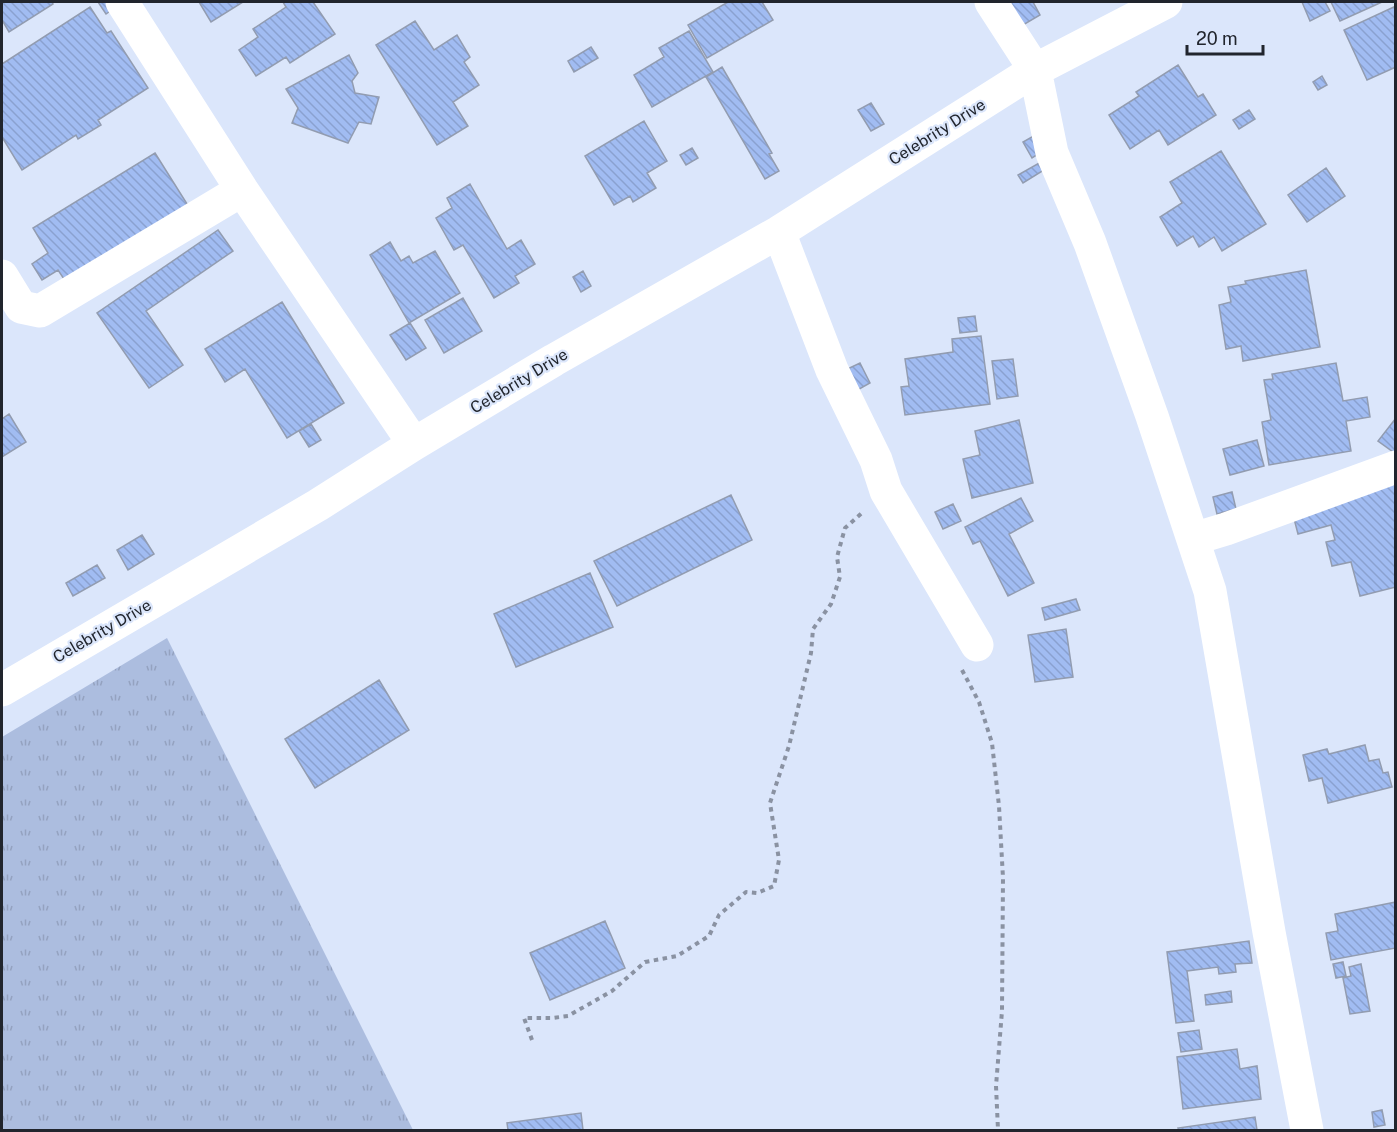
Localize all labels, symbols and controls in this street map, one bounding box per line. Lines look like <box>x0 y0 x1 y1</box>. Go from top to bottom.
scale bar <box>1187 18 1264 56</box>
text: 20 m <box>1196 28 1238 49</box>
street label: Celebrity Drive <box>885 95 989 169</box>
street label: Celebrity Drive <box>467 344 571 418</box>
street label: Celebrity Drive <box>50 595 154 667</box>

